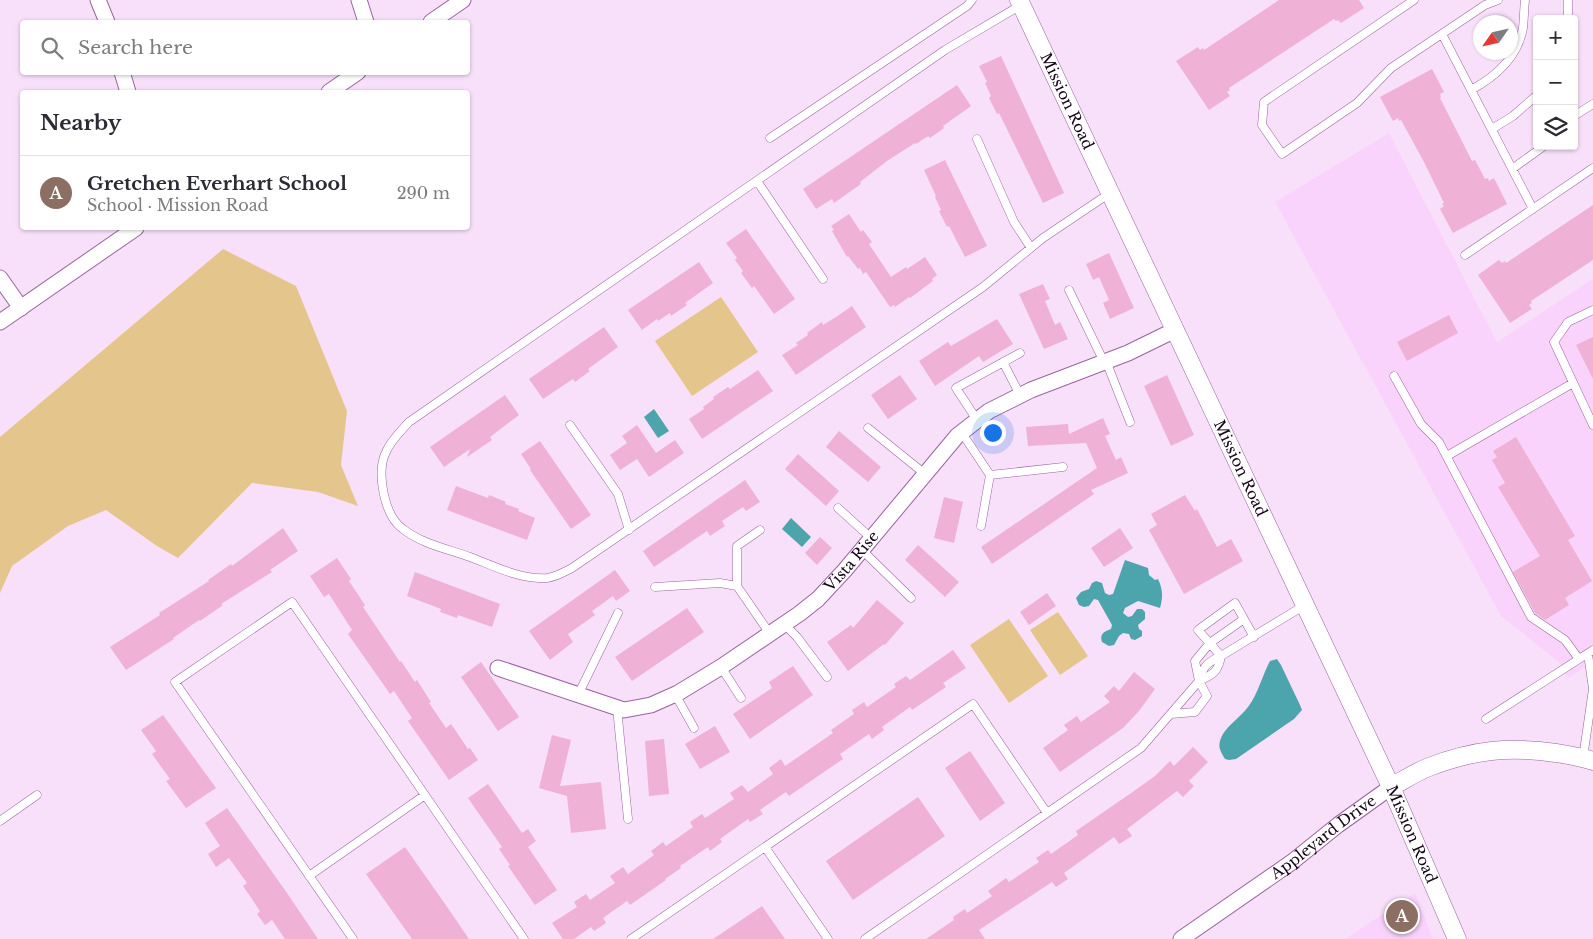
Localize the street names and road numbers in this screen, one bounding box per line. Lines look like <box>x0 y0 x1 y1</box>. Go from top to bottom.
street label: Mission Road <box>1036 50 1098 152</box>
street label: Mission Road <box>1210 417 1272 519</box>
street label: Vista Rise <box>819 527 883 596</box>
street label: Mission Road <box>1382 782 1442 886</box>
street label: Appleyard Drive <box>1266 791 1379 884</box>

